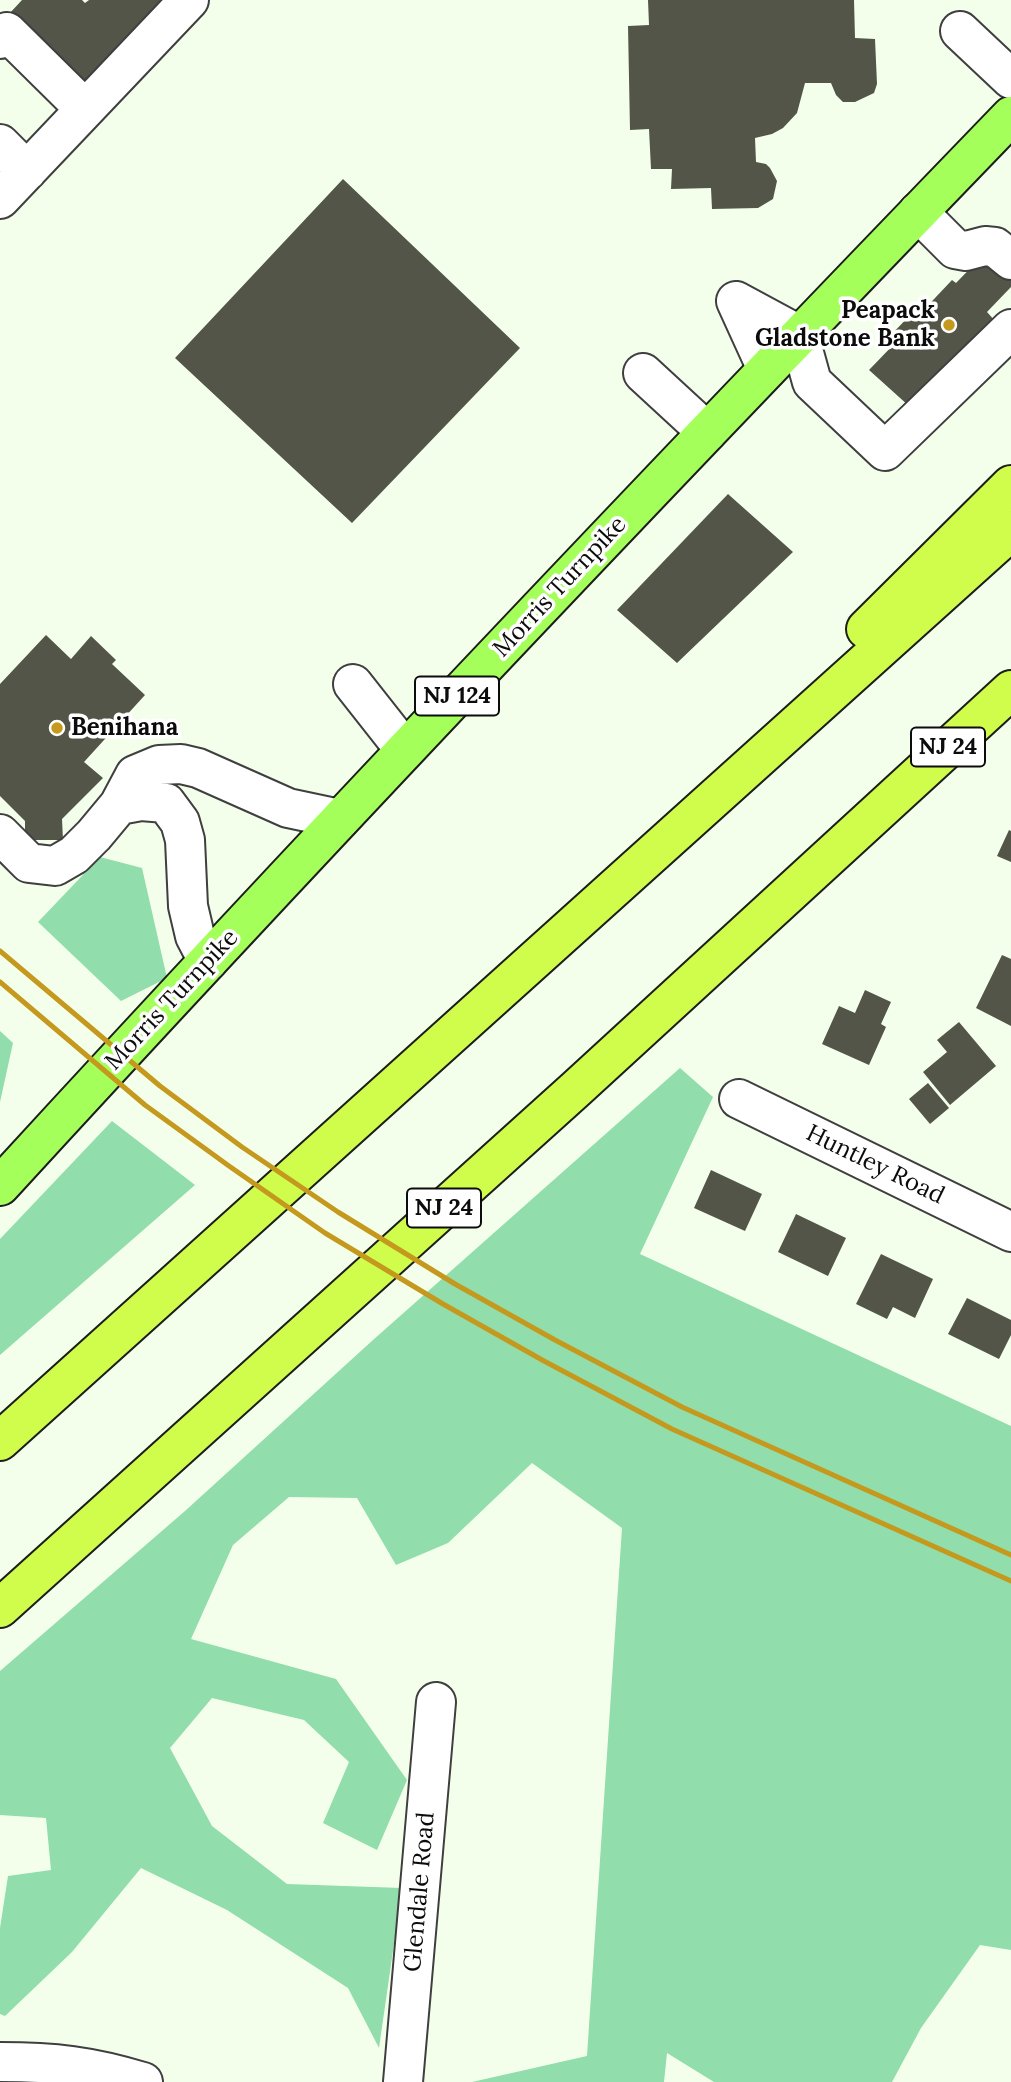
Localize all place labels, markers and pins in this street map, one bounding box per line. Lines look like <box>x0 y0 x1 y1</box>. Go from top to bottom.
place label: Peapack Gladstone Bank <box>755 297 935 353</box>
marker: Peapack Gladstone Bank <box>941 317 957 333</box>
place label: Benihana <box>71 714 178 742</box>
marker: Benihana <box>49 720 65 736</box>

